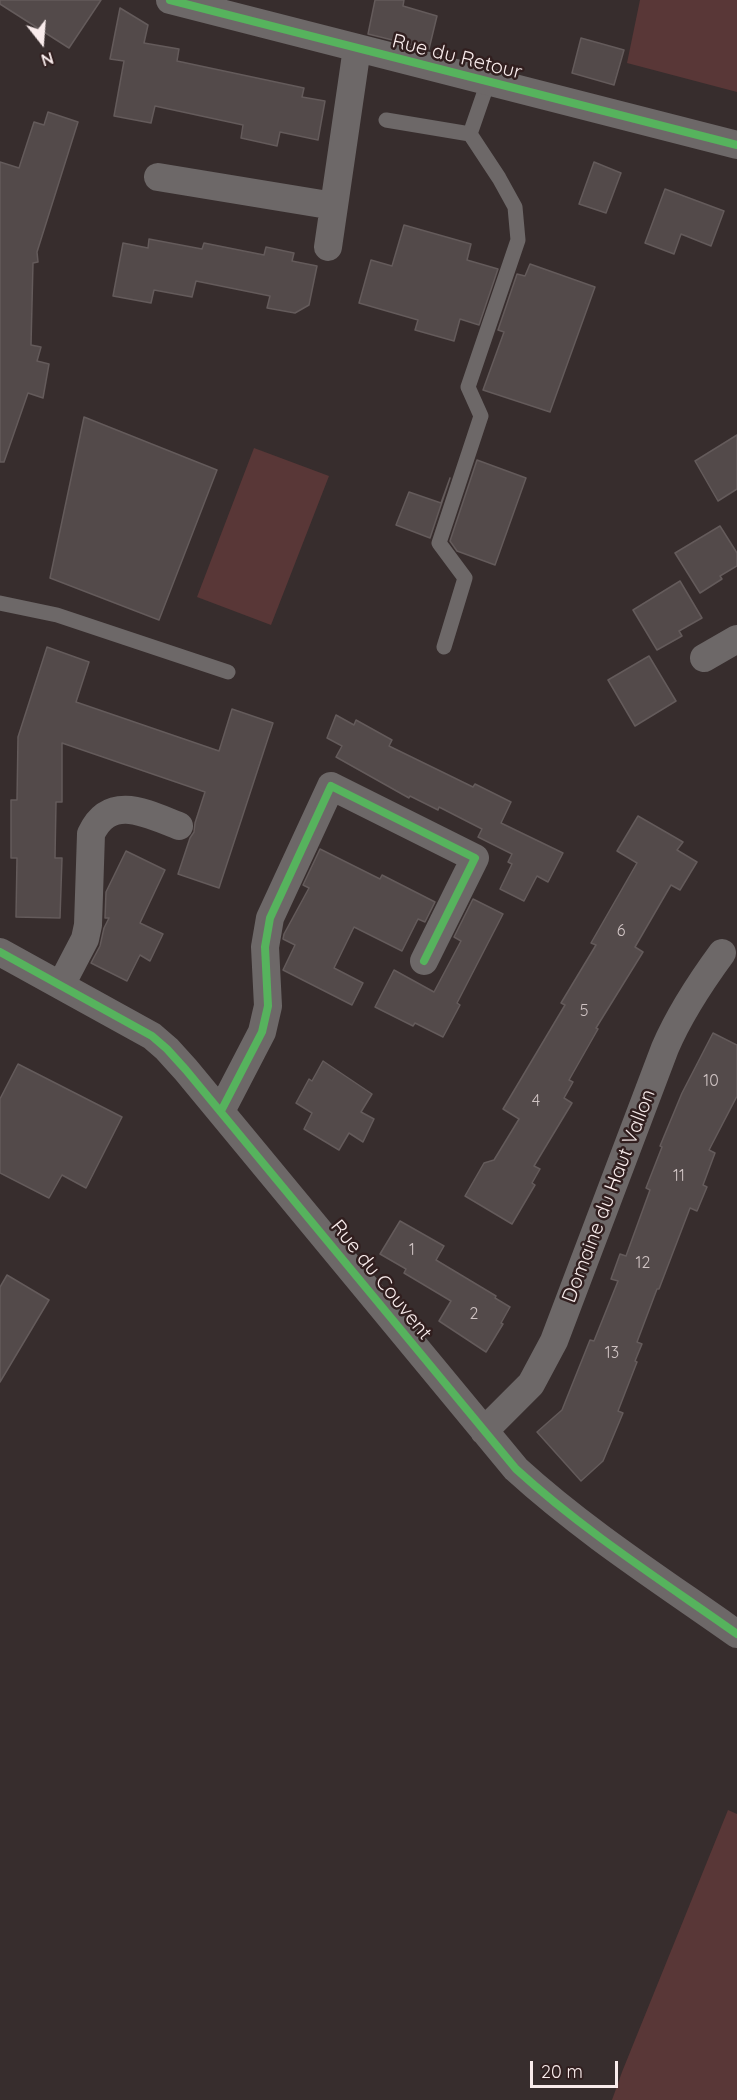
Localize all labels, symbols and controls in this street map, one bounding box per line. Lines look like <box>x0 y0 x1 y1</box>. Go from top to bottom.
north arrow <box>12 12 72 72</box>
street label: Rue du Retour <box>390 29 524 85</box>
text: N <box>39 48 56 70</box>
house number: 6 <box>617 921 625 941</box>
house number: 5 <box>580 1001 588 1021</box>
house number: 10 <box>703 1071 719 1091</box>
street label: Domaine du Haut Vallon <box>557 1086 661 1306</box>
house number: 4 <box>532 1091 540 1111</box>
house number: 11 <box>673 1166 685 1186</box>
street label: Rue du Couvent <box>325 1215 437 1345</box>
house number: 1 <box>409 1240 415 1260</box>
house number: 12 <box>636 1253 650 1273</box>
house number: 2 <box>470 1304 478 1324</box>
house number: 13 <box>605 1343 619 1363</box>
scale bar <box>533 2049 622 2087</box>
text: 20 m <box>541 2060 583 2083</box>

